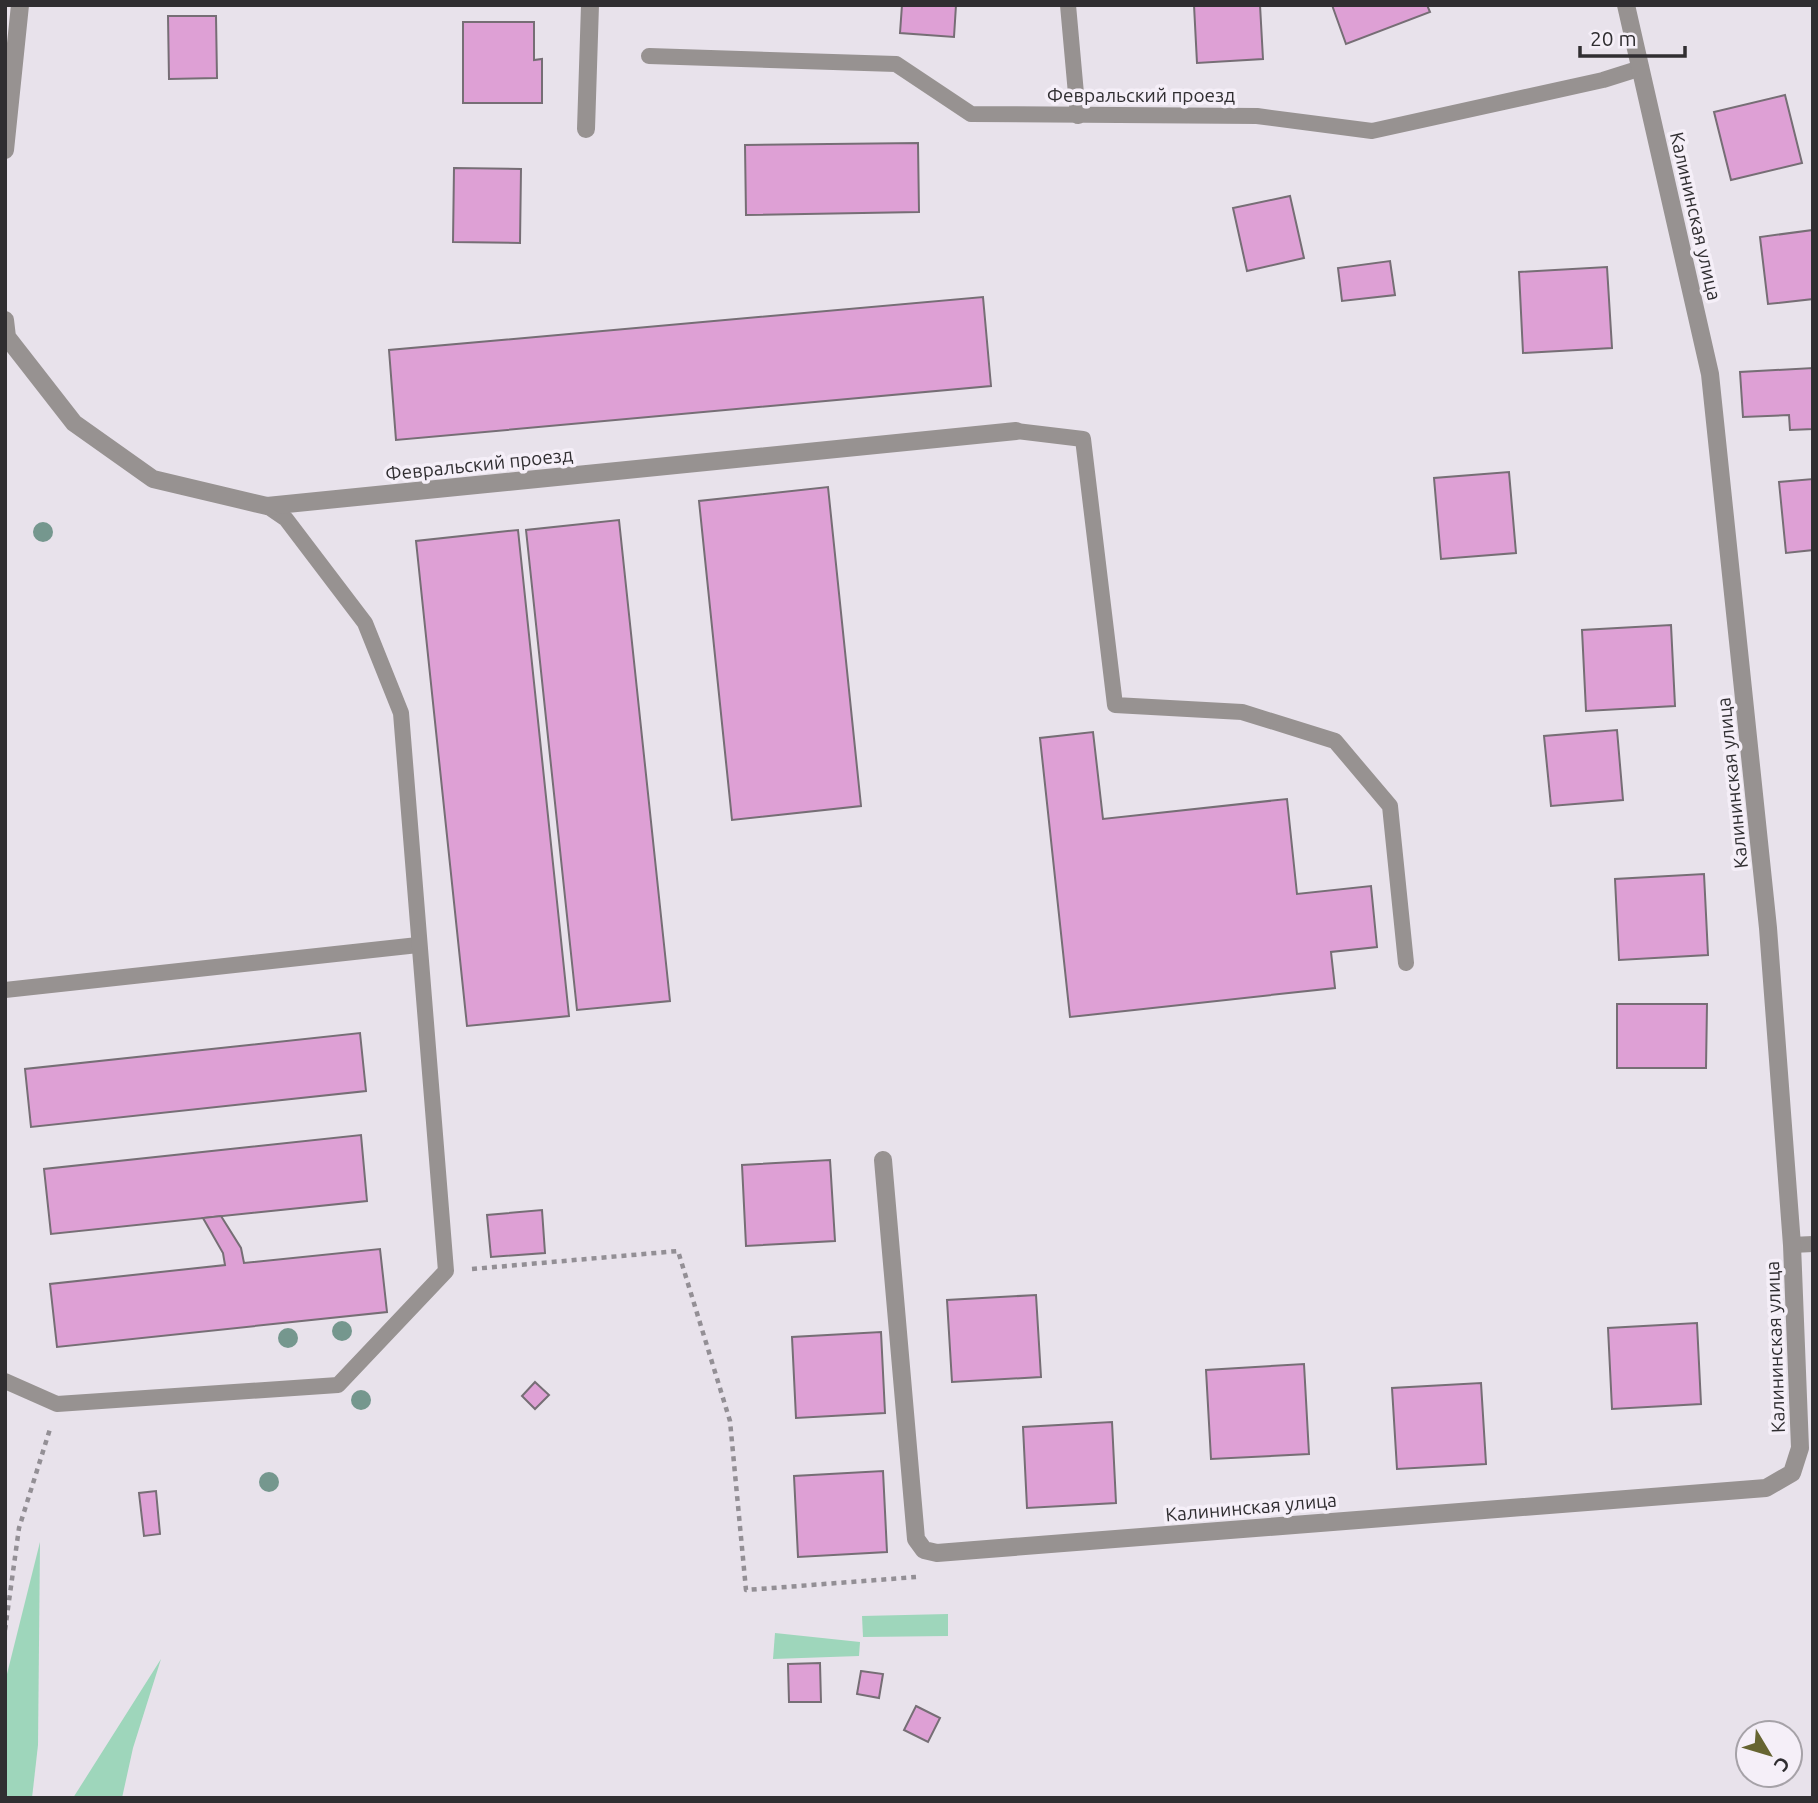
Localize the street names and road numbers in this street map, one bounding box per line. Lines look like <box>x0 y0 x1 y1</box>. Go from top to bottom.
street label: Февральский проезд <box>1047 84 1235 106</box>
street label: Калининская улица <box>1666 130 1726 302</box>
street label: Февральский проезд <box>384 443 574 485</box>
street label: Калининская улица <box>1712 696 1752 870</box>
street label: Калининская улица <box>1761 1261 1789 1433</box>
street label: Калининская улица <box>1164 1489 1338 1525</box>

